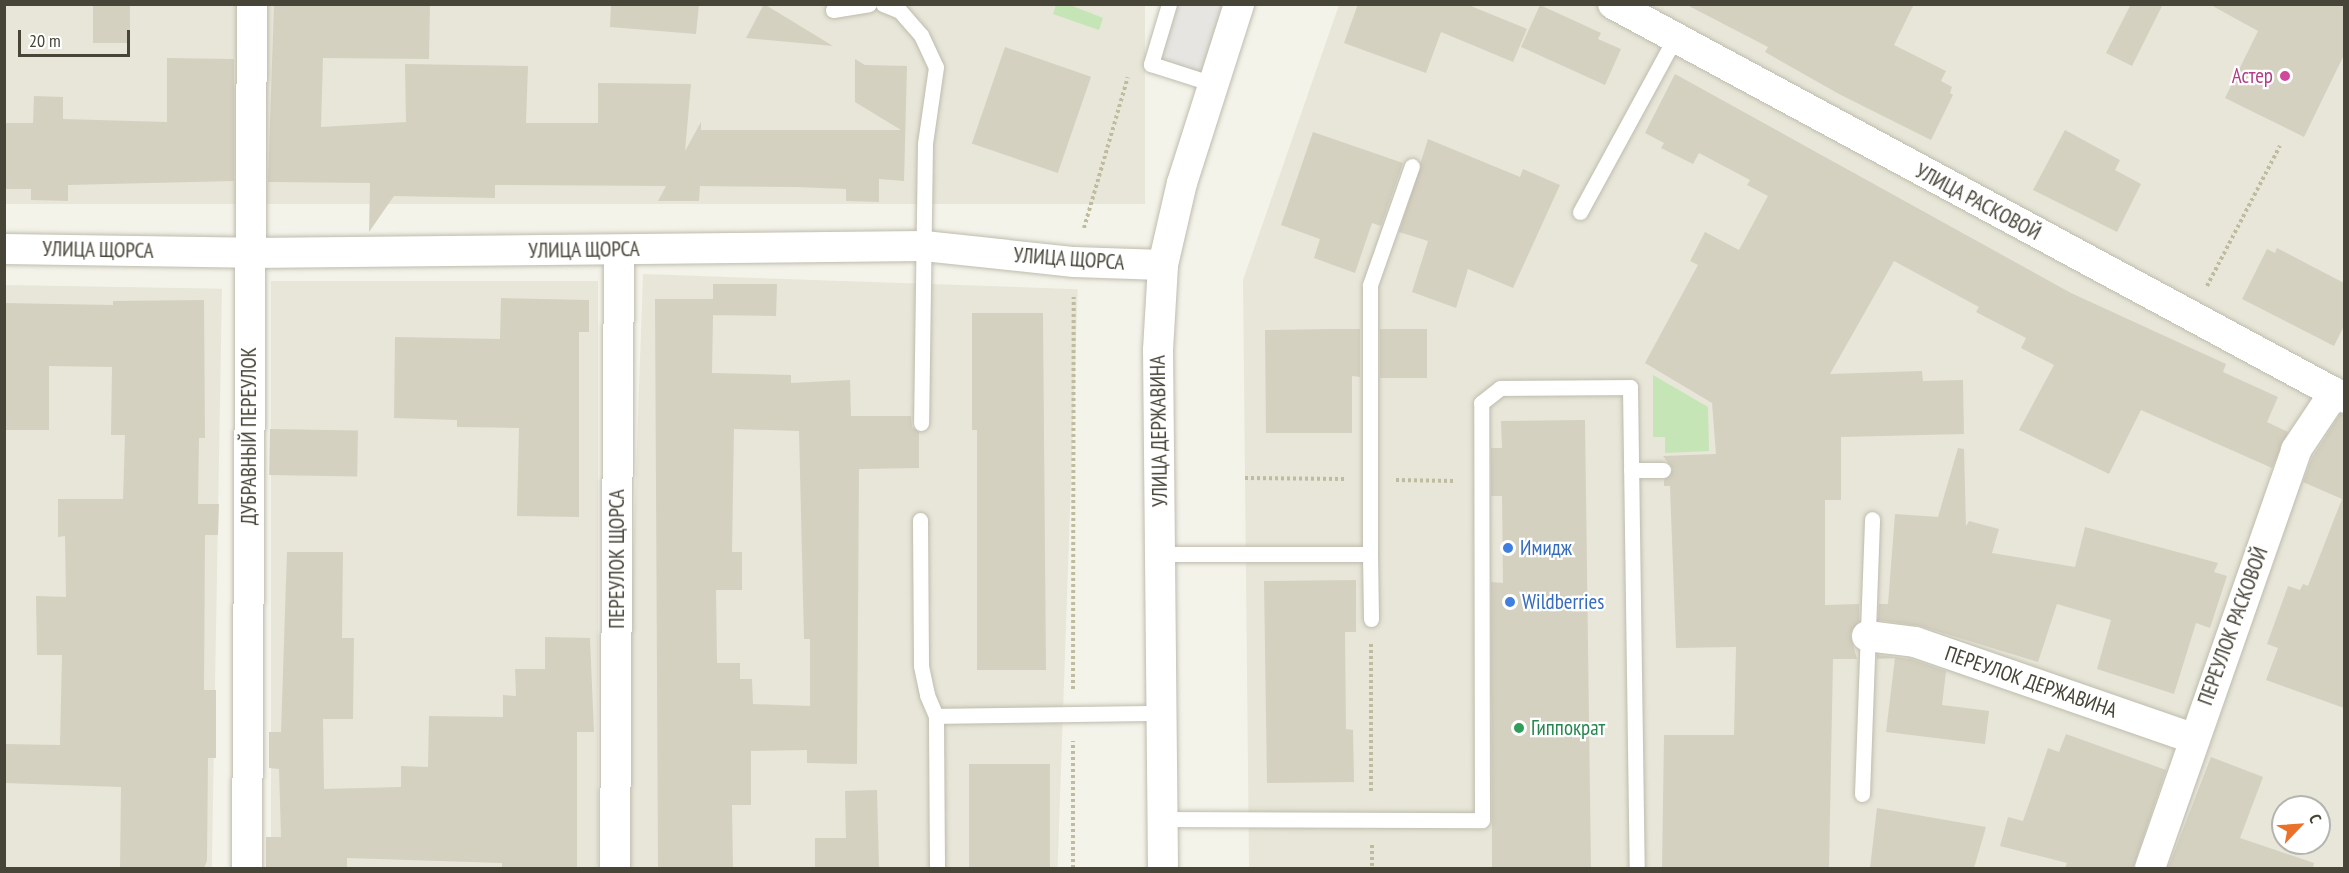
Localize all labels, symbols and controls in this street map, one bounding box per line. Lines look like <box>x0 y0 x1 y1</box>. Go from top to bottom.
scale bar <box>21 18 134 56</box>
text: 20 m <box>29 29 61 52</box>
place label: Астер <box>2232 63 2273 89</box>
marker: Астер <box>2278 69 2292 83</box>
street label: УЛИЦА РАСКОВОЙ <box>1911 158 2045 246</box>
street label: УЛИЦА ЩОРСА <box>42 236 154 264</box>
street label: УЛИЦА ЩОРСА <box>528 236 640 264</box>
street label: УЛИЦА ЩОРСА <box>1012 243 1126 275</box>
street label: ДУБРАВНЫЙ ПЕРЕУЛОК <box>236 347 262 525</box>
street label: УЛИЦА ДЕРЖАВИНА <box>1145 354 1173 508</box>
street label: ПЕРЕУЛОК ЩОРСА <box>604 489 630 629</box>
place label: Имидж <box>1520 535 1572 561</box>
marker: Имидж <box>1501 541 1515 555</box>
street label: ПЕРЕУЛОК РАСКОВОЙ <box>2193 543 2273 709</box>
place label: Wildberries <box>1522 589 1604 615</box>
marker: Wildberries <box>1503 595 1517 609</box>
street label: ПЕРЕУЛОК ДЕРЖАВИНА <box>1942 641 2120 723</box>
place label: Гиппократ <box>1531 715 1605 741</box>
marker: Гиппократ <box>1512 721 1526 735</box>
north arrow <box>2271 795 2331 855</box>
text: С <box>2305 811 2326 826</box>

